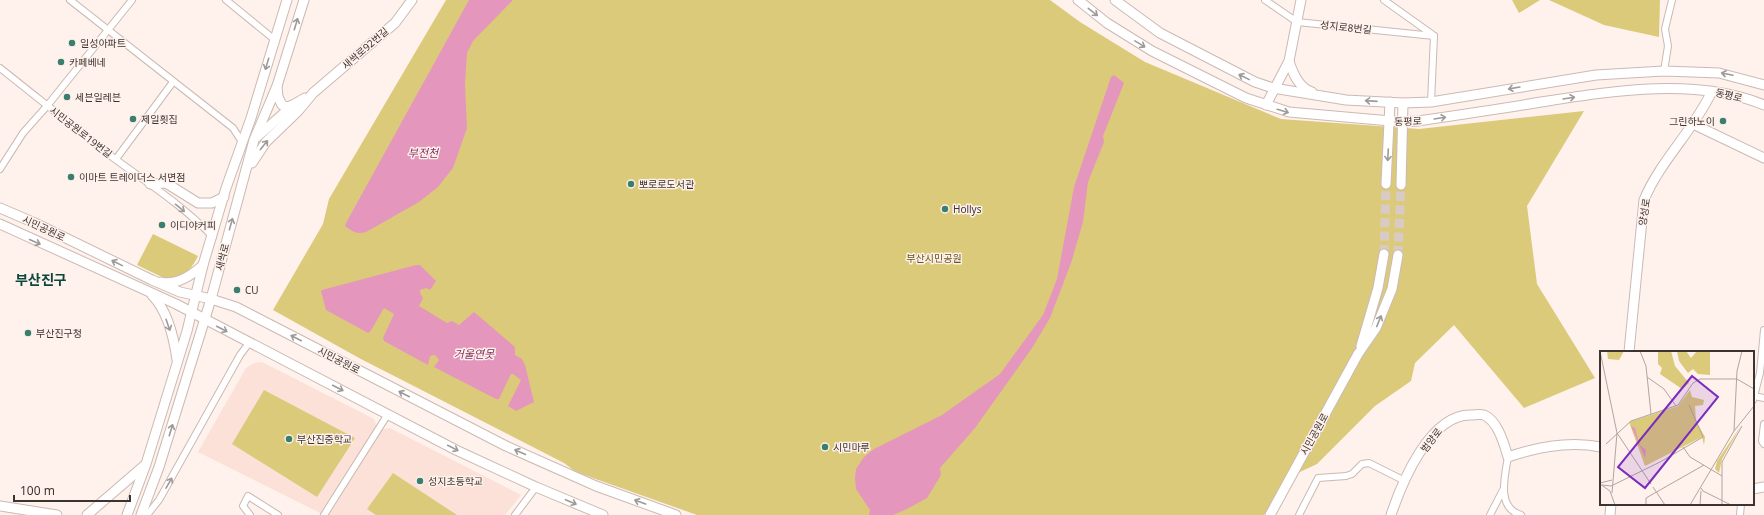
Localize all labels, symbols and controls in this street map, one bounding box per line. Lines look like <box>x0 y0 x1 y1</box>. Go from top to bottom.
one-way arrow <box>1087 7 1098 16</box>
street label: 성지로8번길 <box>1320 17 1372 37</box>
one-way arrow <box>293 18 300 31</box>
street label: 새싹로92번길 <box>339 24 391 72</box>
place label: 일성아파트 <box>80 36 126 50</box>
marker: 일성아파트 <box>67 38 77 48</box>
one-way arrow <box>1134 40 1145 48</box>
place label: 카페베네 <box>69 55 106 69</box>
marker: 카페베네 <box>56 57 66 67</box>
one-way arrow <box>263 57 270 70</box>
one-way arrow <box>1720 70 1733 78</box>
one-way arrow <box>1239 72 1251 80</box>
one-way arrow <box>1508 84 1521 92</box>
street label: 동평로 <box>1714 85 1744 105</box>
place label: 세븐일레븐 <box>75 90 121 104</box>
marker: 세븐일레븐 <box>62 92 72 102</box>
one-way arrow <box>1562 94 1575 102</box>
one-way arrow <box>1365 98 1378 105</box>
street label: 시민공원로19번길 <box>47 103 115 161</box>
one-way arrow <box>1277 107 1289 115</box>
place label: 제일횟집 <box>141 112 178 126</box>
marker: 제일횟집 <box>128 114 138 124</box>
street label: 동평로 <box>1394 114 1422 128</box>
one-way arrow <box>1433 114 1446 122</box>
place label: 그린하노이 <box>1669 114 1715 128</box>
marker: 그린하노이 <box>1718 116 1728 126</box>
one-way arrow <box>259 139 268 150</box>
water label: 부전천 <box>408 145 440 160</box>
one-way arrow <box>1384 148 1391 161</box>
place label: 이마트 트레이더스 서면점 <box>79 170 185 184</box>
marker: 이마트 트레이더스 서면점 <box>66 172 76 182</box>
place label: 뽀로로도서관 <box>639 177 695 191</box>
marker: 뽀로로도서관 <box>626 179 636 189</box>
street label: 양성로 <box>1635 197 1653 227</box>
place label: Hollys <box>953 202 982 216</box>
one-way arrow <box>175 204 186 213</box>
marker: Hollys <box>940 204 950 214</box>
street label: 시민공원로 <box>20 212 68 244</box>
place label: 이디야커피 <box>170 218 216 232</box>
one-way arrow <box>228 218 235 231</box>
marker: 이디야커피 <box>157 220 167 230</box>
one-way arrow <box>29 239 41 246</box>
street label: 새싹로 <box>212 242 232 272</box>
park label: 부산시민공원 <box>906 251 962 265</box>
one-way arrow <box>111 259 123 266</box>
district label: 부산진구 <box>15 270 67 289</box>
place label: CU <box>245 283 259 297</box>
marker: CU <box>232 285 242 295</box>
one-way arrow <box>1376 315 1384 327</box>
one-way arrow <box>165 319 173 331</box>
place label: 부산진구청 <box>36 326 82 340</box>
one-way arrow <box>216 326 228 333</box>
marker: 부산진구청 <box>23 328 33 338</box>
one-way arrow <box>290 334 302 341</box>
street label: 시민공원로 <box>315 343 363 377</box>
water label: 거울연못 <box>454 346 495 361</box>
inset map <box>1600 351 1754 505</box>
one-way arrow <box>331 385 343 392</box>
one-way arrow <box>398 389 410 397</box>
street label: 시민공원로 <box>1297 410 1331 458</box>
one-way arrow <box>168 424 175 437</box>
street label: 범양로 <box>1417 425 1445 455</box>
place label: 부산진중학교 <box>297 432 352 446</box>
marker: 부산진중학교 <box>284 434 294 444</box>
place label: 시민마루 <box>833 440 870 454</box>
marker: 시민마루 <box>820 442 830 452</box>
one-way arrow <box>447 445 459 452</box>
one-way arrow <box>514 448 526 455</box>
place label: 성지초등학교 <box>428 474 483 488</box>
marker: 성지초등학교 <box>415 476 425 486</box>
scale bar <box>14 477 130 503</box>
one-way arrow <box>165 477 173 489</box>
text: 100 m <box>20 482 55 499</box>
one-way arrow <box>565 498 577 506</box>
one-way arrow <box>633 498 646 505</box>

